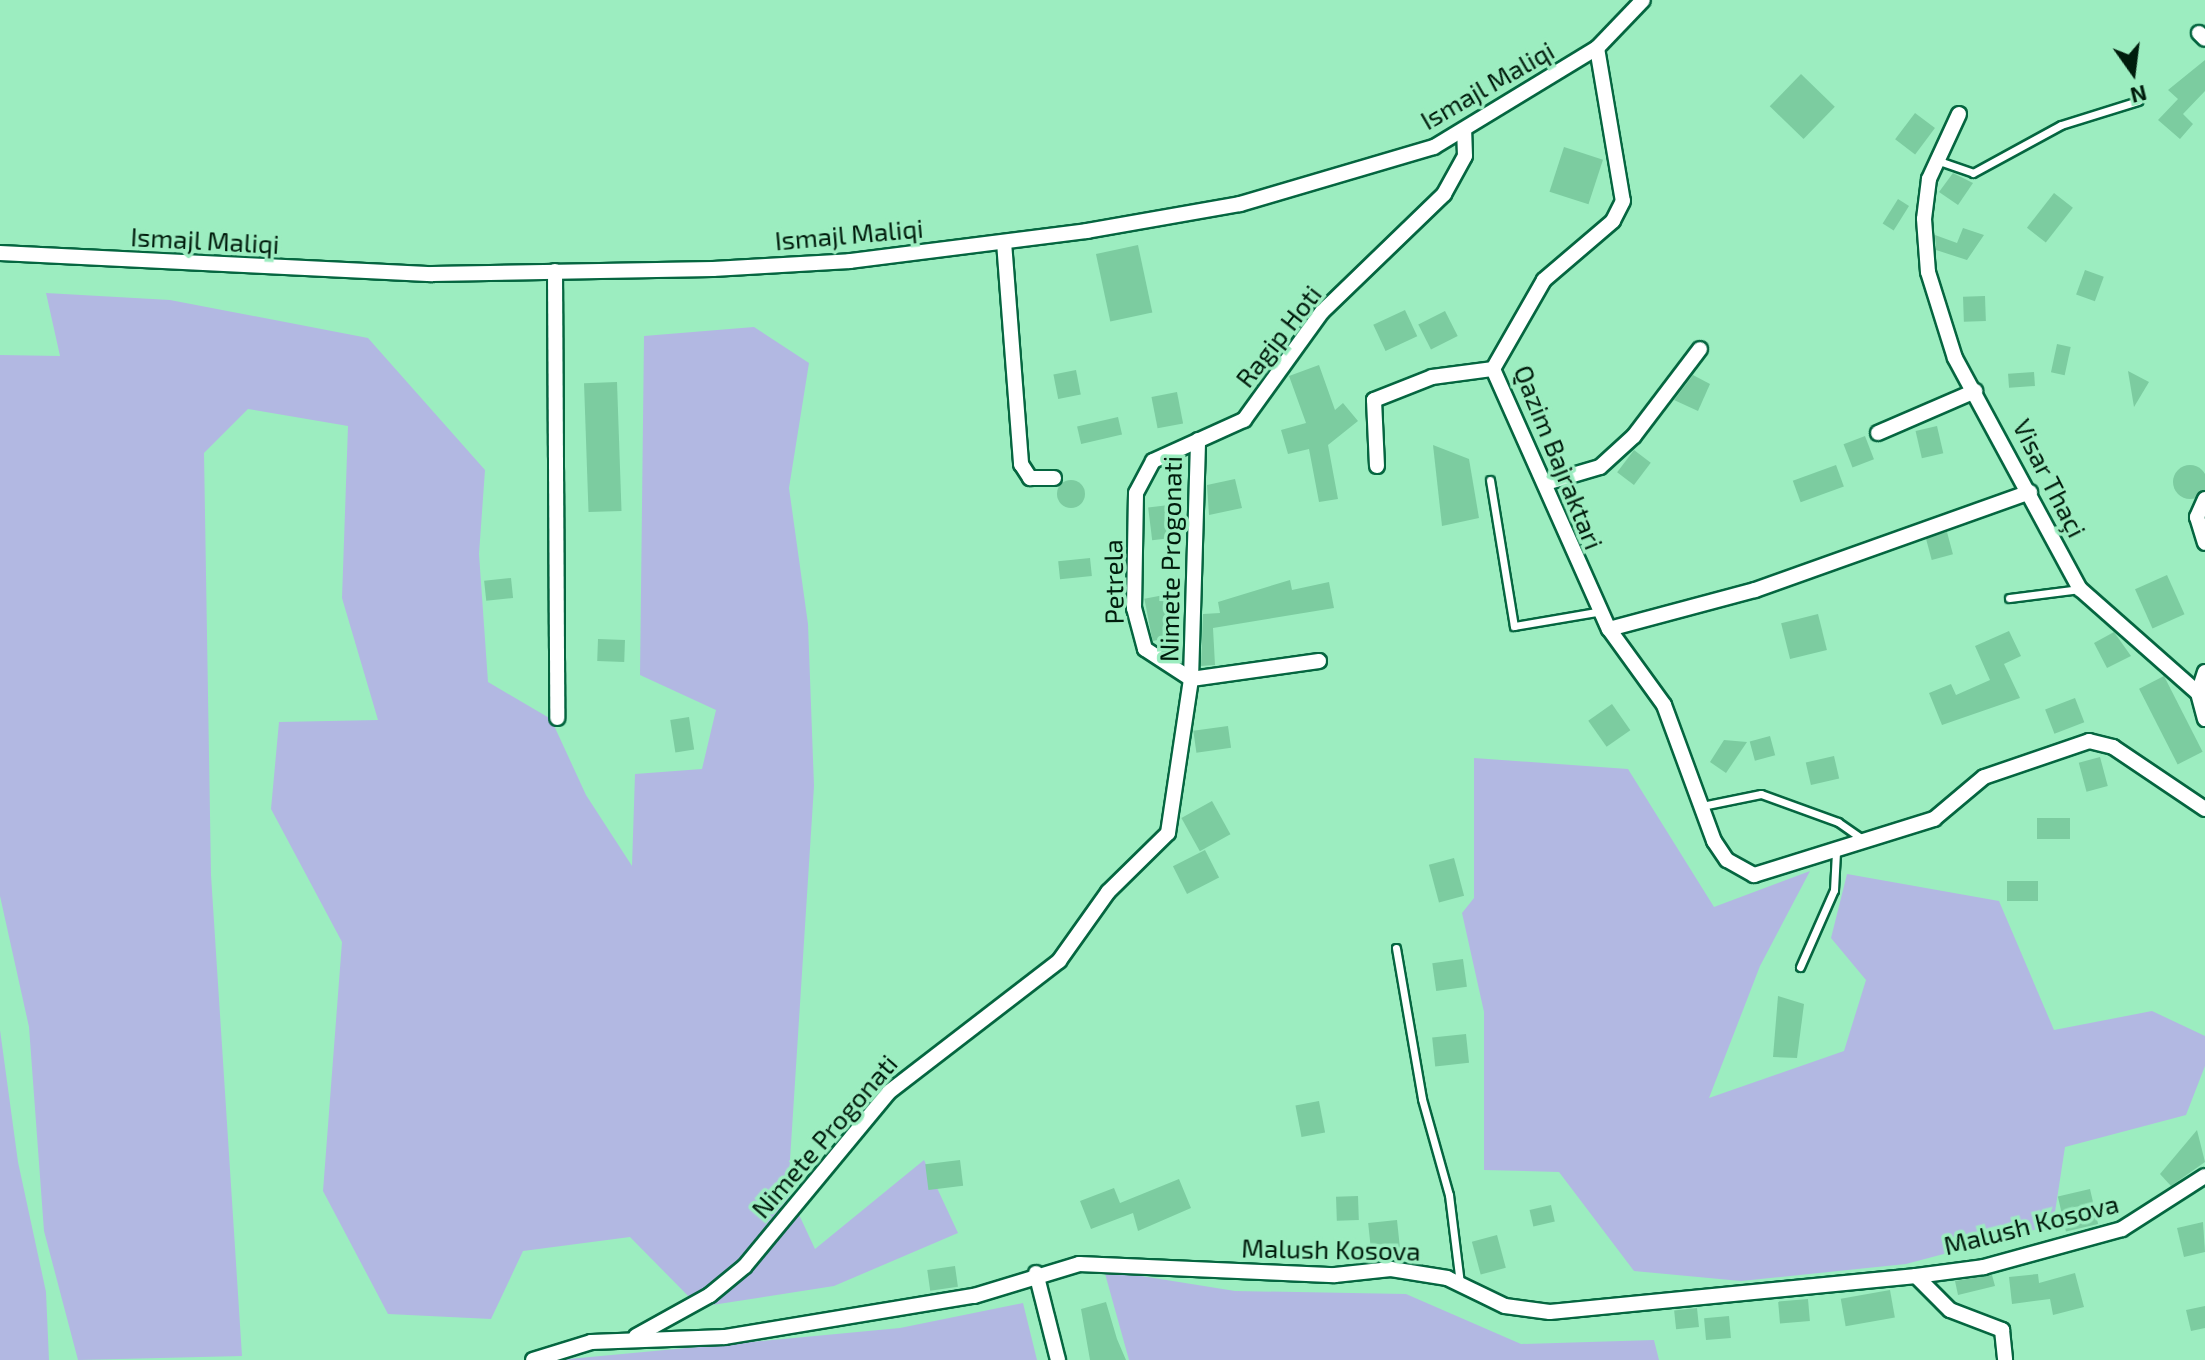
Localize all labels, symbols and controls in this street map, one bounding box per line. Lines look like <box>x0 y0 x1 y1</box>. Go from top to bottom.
north arrow <box>2093 32 2173 112</box>
street label: Ismajl Maliqi <box>1414 34 1560 136</box>
text: N <box>2128 81 2150 110</box>
street label: Ismajl Maliqi <box>773 212 925 256</box>
street label: Ismajl Maliqi <box>129 221 281 259</box>
street label: Ragip Hoti <box>1229 279 1327 393</box>
street label: Qazim Bajraktari <box>1508 360 1610 554</box>
street label: Visar Thaçi <box>2007 413 2093 543</box>
street label: Nimete Progonati <box>1153 456 1187 662</box>
street label: Petrela <box>1097 539 1129 625</box>
street label: Nimete Progonati <box>745 1048 903 1224</box>
street label: Malush Kosova <box>1940 1187 2122 1261</box>
street label: Malush Kosova <box>1241 1232 1421 1266</box>

